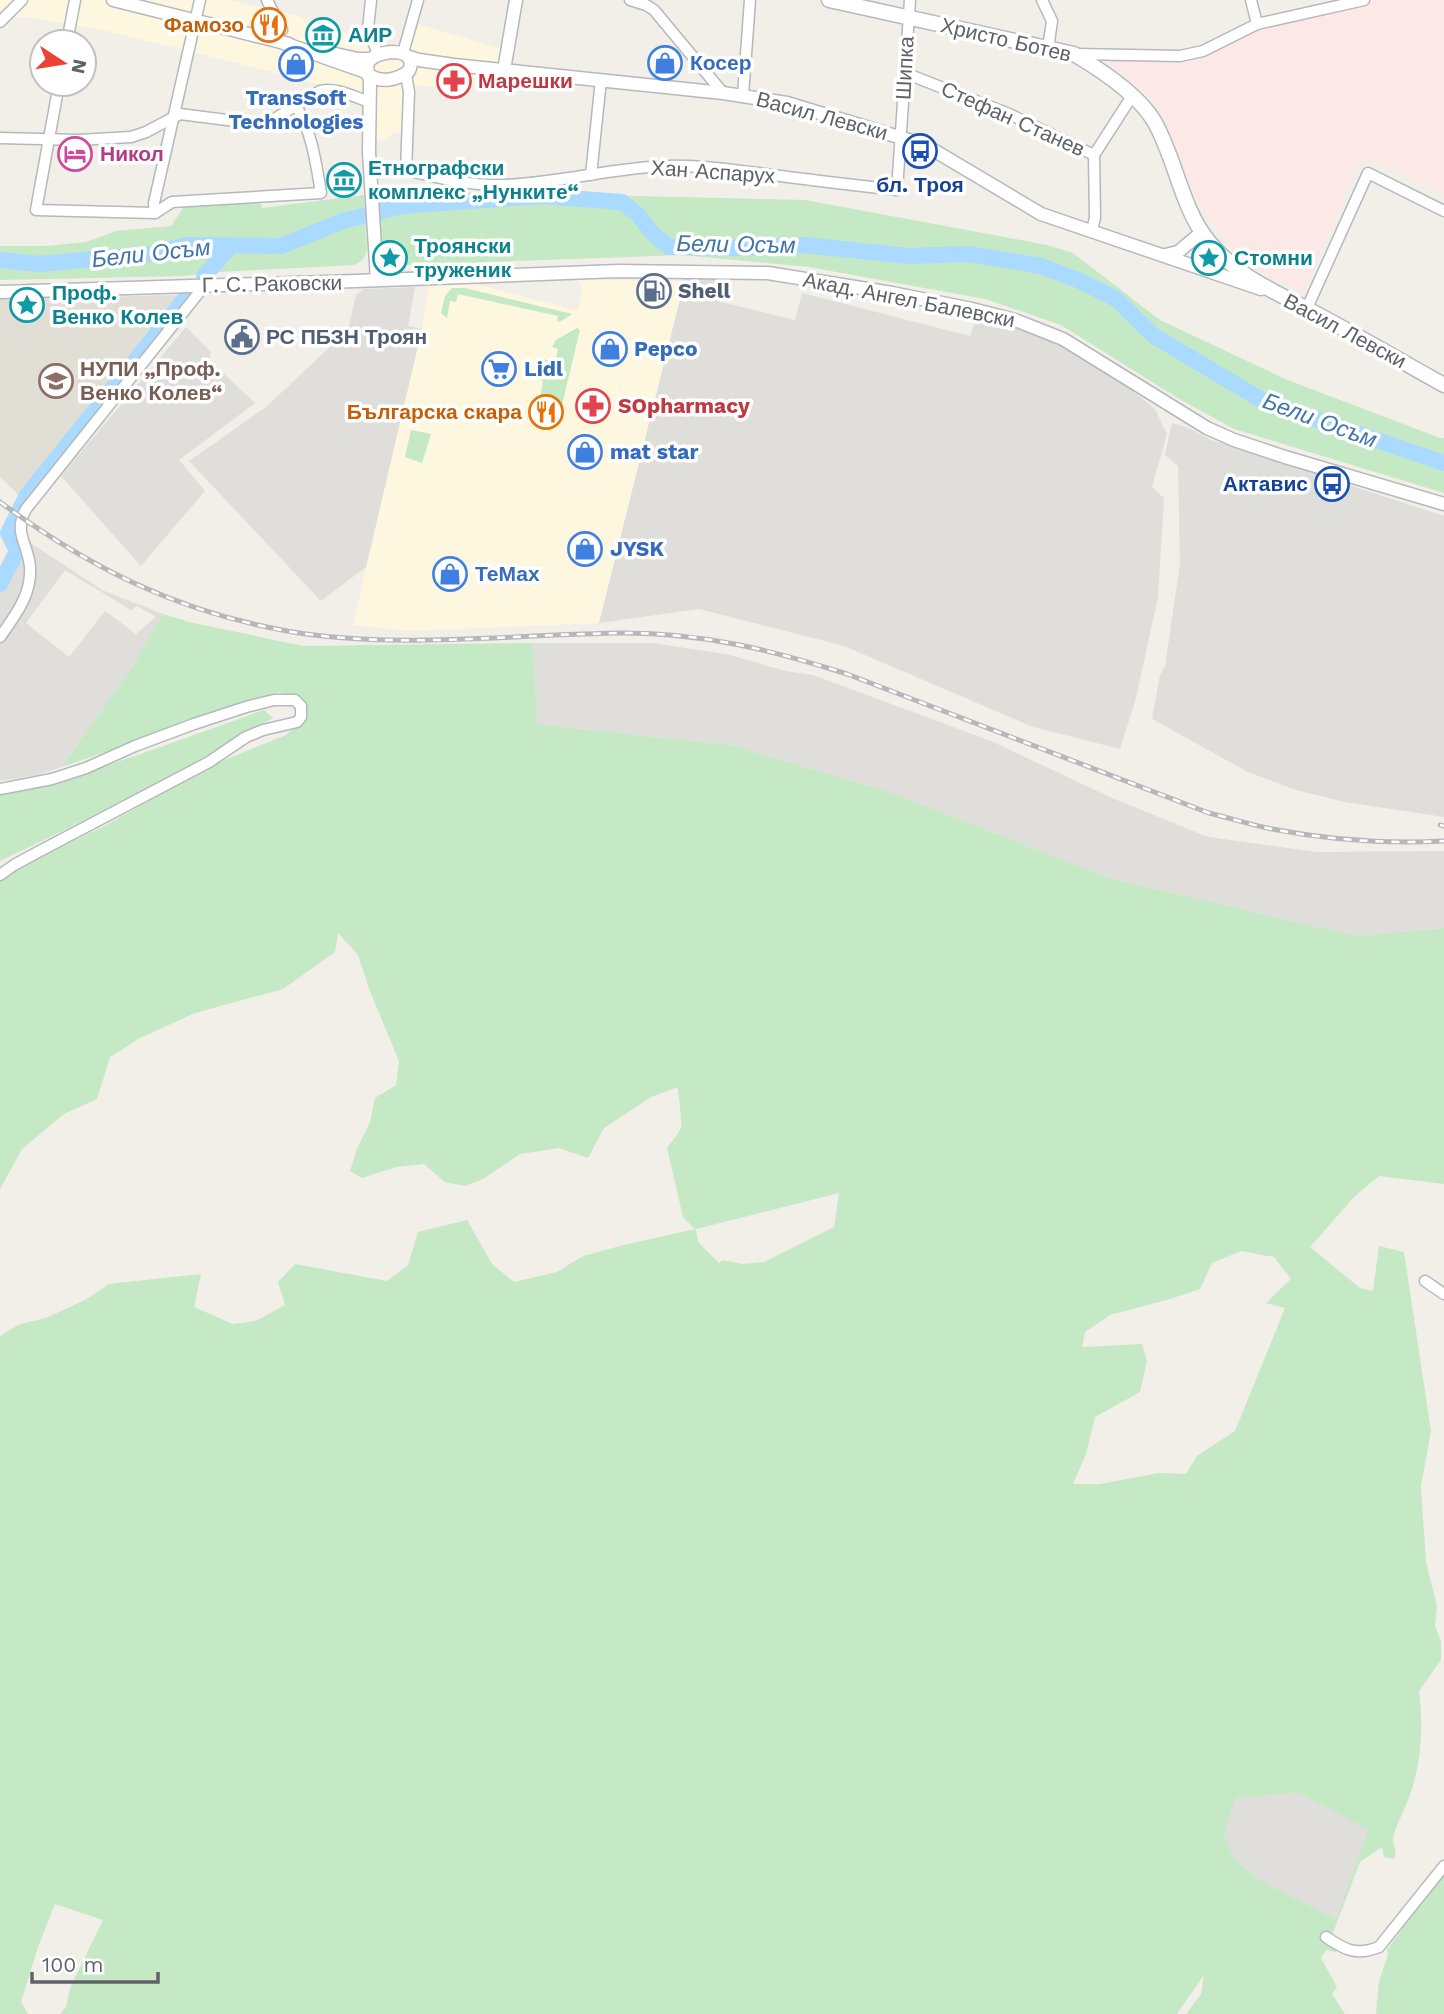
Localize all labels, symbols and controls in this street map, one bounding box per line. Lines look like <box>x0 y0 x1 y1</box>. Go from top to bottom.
restaurant icon: Фамозо <box>250 6 288 44</box>
place label: Фамозо <box>164 12 244 37</box>
street label: Христо Ботев <box>938 12 1074 67</box>
museum icon: АИР <box>304 16 342 54</box>
place label: АИР <box>348 22 392 47</box>
north arrow <box>28 28 98 98</box>
street label: Шипка <box>890 35 919 100</box>
shop icon: Косер <box>646 44 684 82</box>
shop icon: TransSoft Technologies <box>277 45 315 83</box>
place label: Косер <box>690 50 752 75</box>
text: N <box>66 57 92 76</box>
pharmacy icon: Марешки <box>435 62 473 100</box>
place label: Марешки <box>478 68 573 93</box>
street label: Стефан Станев <box>937 76 1089 161</box>
place label: TransSoft Technologies <box>229 85 364 134</box>
street label: Васил Левски <box>754 86 891 145</box>
bus stop icon: бл. Троя <box>901 132 939 170</box>
hotel icon: Никол <box>56 135 94 173</box>
place label: Никол <box>100 141 164 166</box>
place label: Етнографски комплекс „Нунките“ <box>368 155 579 204</box>
street label: Хан Аспарух <box>650 155 776 188</box>
museum icon: Етнографски комплекс „Нунките“ <box>325 161 363 199</box>
place label: бл. Троя <box>876 172 964 197</box>
water label: Бели Осъм <box>676 230 796 259</box>
place label: Троянски труженик <box>414 233 512 282</box>
water label: Бели Осъм <box>90 234 212 273</box>
place icon: Троянски труженик <box>371 239 409 277</box>
place icon: Стомни <box>1190 239 1228 277</box>
place label: Стомни <box>1234 245 1313 270</box>
street label: Акад. Ангел Балевски <box>801 267 1017 332</box>
street label: Г. С. Раковски <box>202 270 342 297</box>
fuel station icon: Shell <box>635 272 673 310</box>
place label: Shell <box>678 278 731 303</box>
place label: Проф. Венко Колев <box>52 280 183 329</box>
place icon: Проф. Венко Колев <box>8 286 46 324</box>
street label: Васил Левски <box>1280 288 1411 373</box>
public building icon: РС ПБЗН Троян <box>223 318 261 356</box>
place label: РС ПБЗН Троян <box>266 324 427 349</box>
shop icon: Pepco <box>591 330 629 368</box>
place label: Pepco <box>634 336 698 361</box>
supermarket icon: Lidl <box>480 350 518 388</box>
place label: НУПИ „Проф. Венко Колев“ <box>80 356 223 405</box>
place label: Lidl <box>524 356 563 381</box>
school or university icon: НУПИ „Проф. Венко Колев“ <box>37 362 75 400</box>
pharmacy icon: SOpharmacy <box>574 387 612 425</box>
water label: Бели Осъм <box>1259 387 1381 454</box>
restaurant icon: Българска скара <box>527 393 565 431</box>
place label: SOpharmacy <box>618 393 750 418</box>
place label: Българска скара <box>347 399 522 424</box>
shop icon: mat star <box>566 433 604 471</box>
place label: mat star <box>610 439 698 464</box>
bus stop icon: Актавис <box>1313 465 1351 503</box>
place label: Актавис <box>1223 471 1308 496</box>
shop icon: JYSK <box>566 530 604 568</box>
place label: JYSK <box>610 536 664 561</box>
shop icon: ТеМах <box>431 555 469 593</box>
place label: ТеМах <box>475 561 540 586</box>
scale bar <box>32 1940 158 1984</box>
text: 100 m <box>42 1952 104 1977</box>

